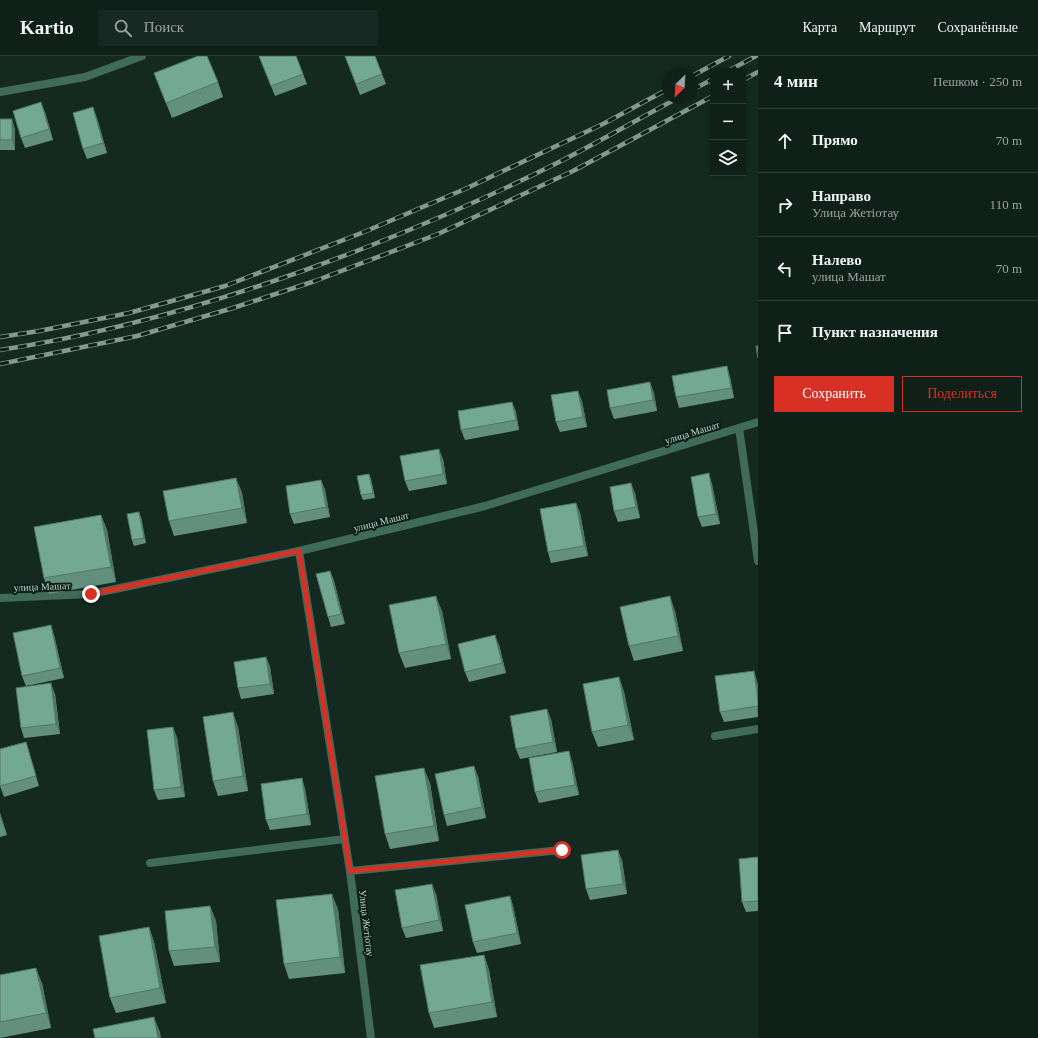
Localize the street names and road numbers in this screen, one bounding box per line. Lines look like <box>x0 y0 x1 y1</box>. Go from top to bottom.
street label: улица Машат <box>663 419 721 446</box>
street label: улица Машат <box>352 509 411 534</box>
street label: улица Машат <box>13 580 71 593</box>
street label: Улица Жетіотау <box>357 889 376 957</box>

